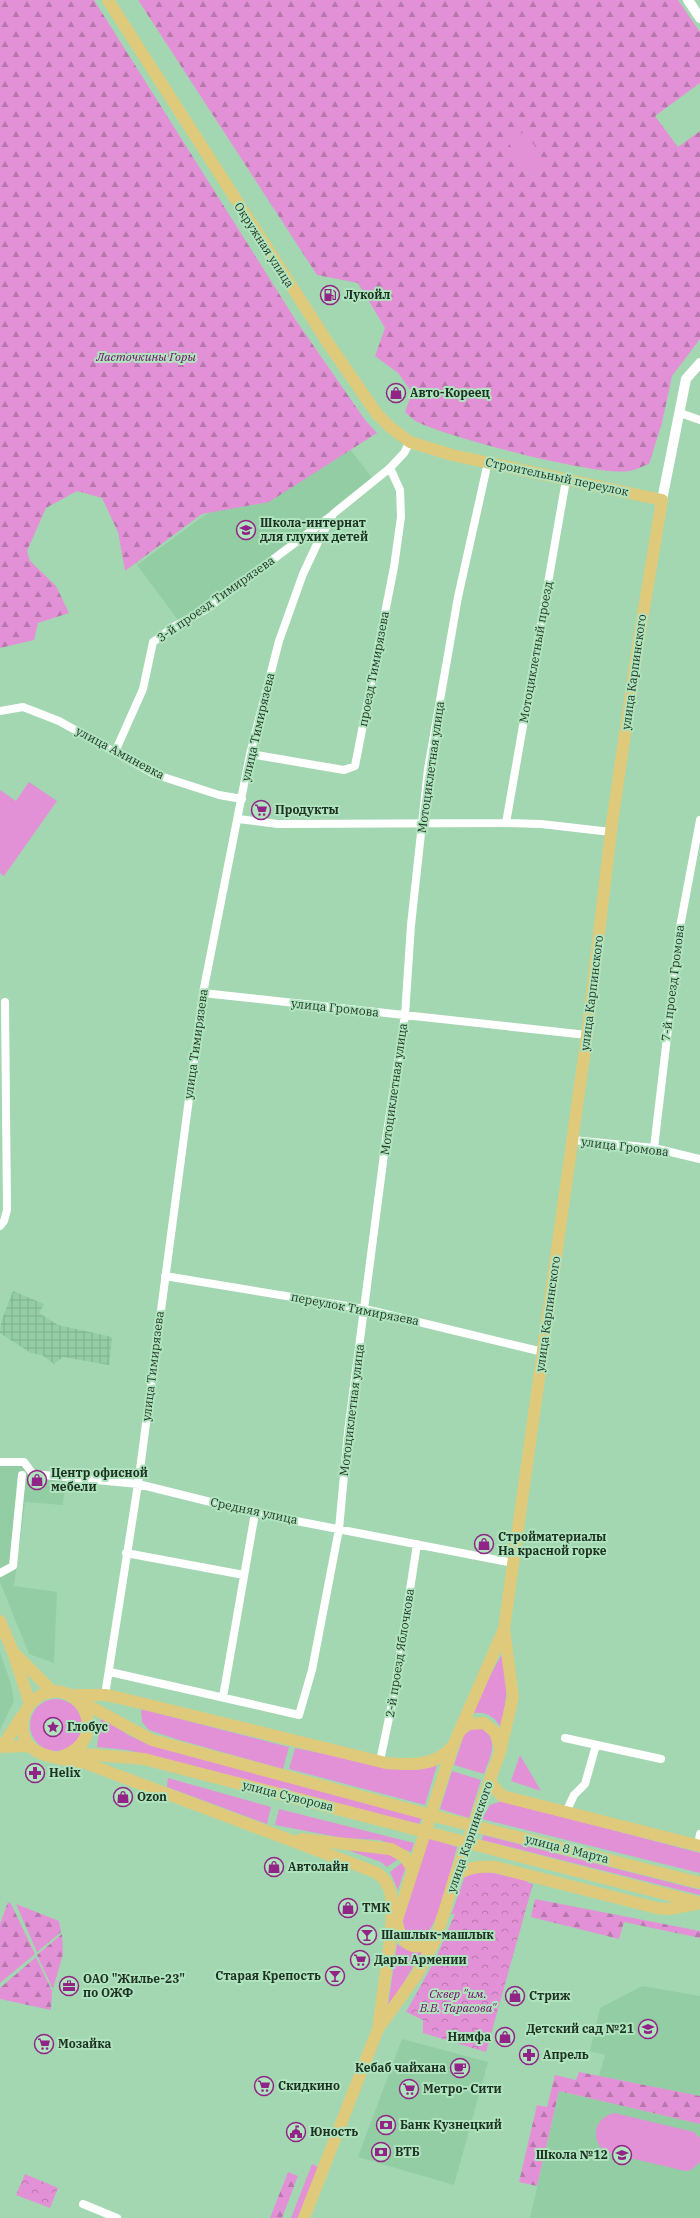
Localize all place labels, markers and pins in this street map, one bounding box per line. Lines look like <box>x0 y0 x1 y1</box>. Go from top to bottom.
fuel station icon: Лукойл <box>319 284 341 306</box>
place label: Лукойл <box>344 287 391 302</box>
shop icon: Авто-Кореец <box>385 382 407 404</box>
place label: Авто-Кореец <box>410 385 491 400</box>
place label: Школа-интернат для глухих детей <box>260 515 368 544</box>
school or university icon: Школа-интернат для глухих детей <box>235 519 257 541</box>
supermarket icon: Продукты <box>250 799 272 821</box>
place label: Продукты <box>275 802 339 817</box>
place label: Центр офисной мебели <box>51 1465 148 1494</box>
shop icon: Центр офисной мебели <box>26 1469 48 1491</box>
place label: Стройматериалы На красной горке <box>498 1529 607 1558</box>
shop icon: Стройматериалы На красной горке <box>473 1533 495 1555</box>
place icon: Глобус <box>42 1716 64 1738</box>
place label: Глобус <box>67 1719 109 1734</box>
pharmacy icon: Helix <box>24 1762 46 1784</box>
place label: Helix <box>49 1765 81 1780</box>
shop icon: Ozon <box>112 1786 134 1808</box>
place label: Ozon <box>137 1789 167 1804</box>
shop icon: Автолайн <box>263 1856 285 1878</box>
place label: Автолайн <box>288 1859 349 1874</box>
shop icon: ТМК <box>337 1897 359 1919</box>
place label: ТМК <box>362 1900 390 1915</box>
bar icon: Шашлык-машлык <box>356 1924 378 1946</box>
place label: Шашлык-машлык <box>381 1927 494 1942</box>
supermarket icon: Дары Армении <box>349 1949 371 1971</box>
place label: Дары Армении <box>374 1952 467 1967</box>
bar icon: Старая Крепость <box>324 1965 346 1987</box>
place label: Старая Крепость <box>215 1968 321 1983</box>
place label: ОАО "Жилье-23" по ОЖФ <box>83 1971 185 2000</box>
office icon: ОАО "Жилье-23" по ОЖФ <box>58 1975 80 1997</box>
shop icon: Стриж <box>504 1985 526 2007</box>
place label: Стриж <box>529 1988 571 2003</box>
school or university icon: Детский сад №21 <box>637 2018 659 2040</box>
place label: Детский сад №21 <box>526 2021 634 2036</box>
shop icon: Нимфа <box>494 2026 516 2048</box>
place label: Нимфа <box>447 2029 491 2044</box>
supermarket icon: Мозайка <box>33 2033 55 2055</box>
place label: Мозайка <box>58 2036 112 2051</box>
pharmacy icon: Апрель <box>518 2044 540 2066</box>
place label: Апрель <box>543 2047 589 2062</box>
cafe icon: Кебаб чайхана <box>449 2057 471 2079</box>
place label: Кебаб чайхана <box>355 2060 446 2075</box>
supermarket icon: Скидкино <box>253 2075 275 2097</box>
place label: Скидкино <box>278 2078 340 2093</box>
supermarket icon: Метро- Сити <box>398 2078 420 2100</box>
place label: Метро- Сити <box>423 2081 502 2096</box>
bank icon: Банк Кузнецкий <box>375 2114 397 2136</box>
place label: Банк Кузнецкий <box>400 2117 502 2132</box>
public building icon: Юность <box>285 2121 307 2143</box>
place label: Юность <box>310 2124 358 2139</box>
bank icon: ВТБ <box>370 2141 392 2163</box>
place label: ВТБ <box>395 2144 420 2159</box>
school or university icon: Школа №12 <box>611 2144 633 2166</box>
place label: Школа №12 <box>536 2147 608 2162</box>

